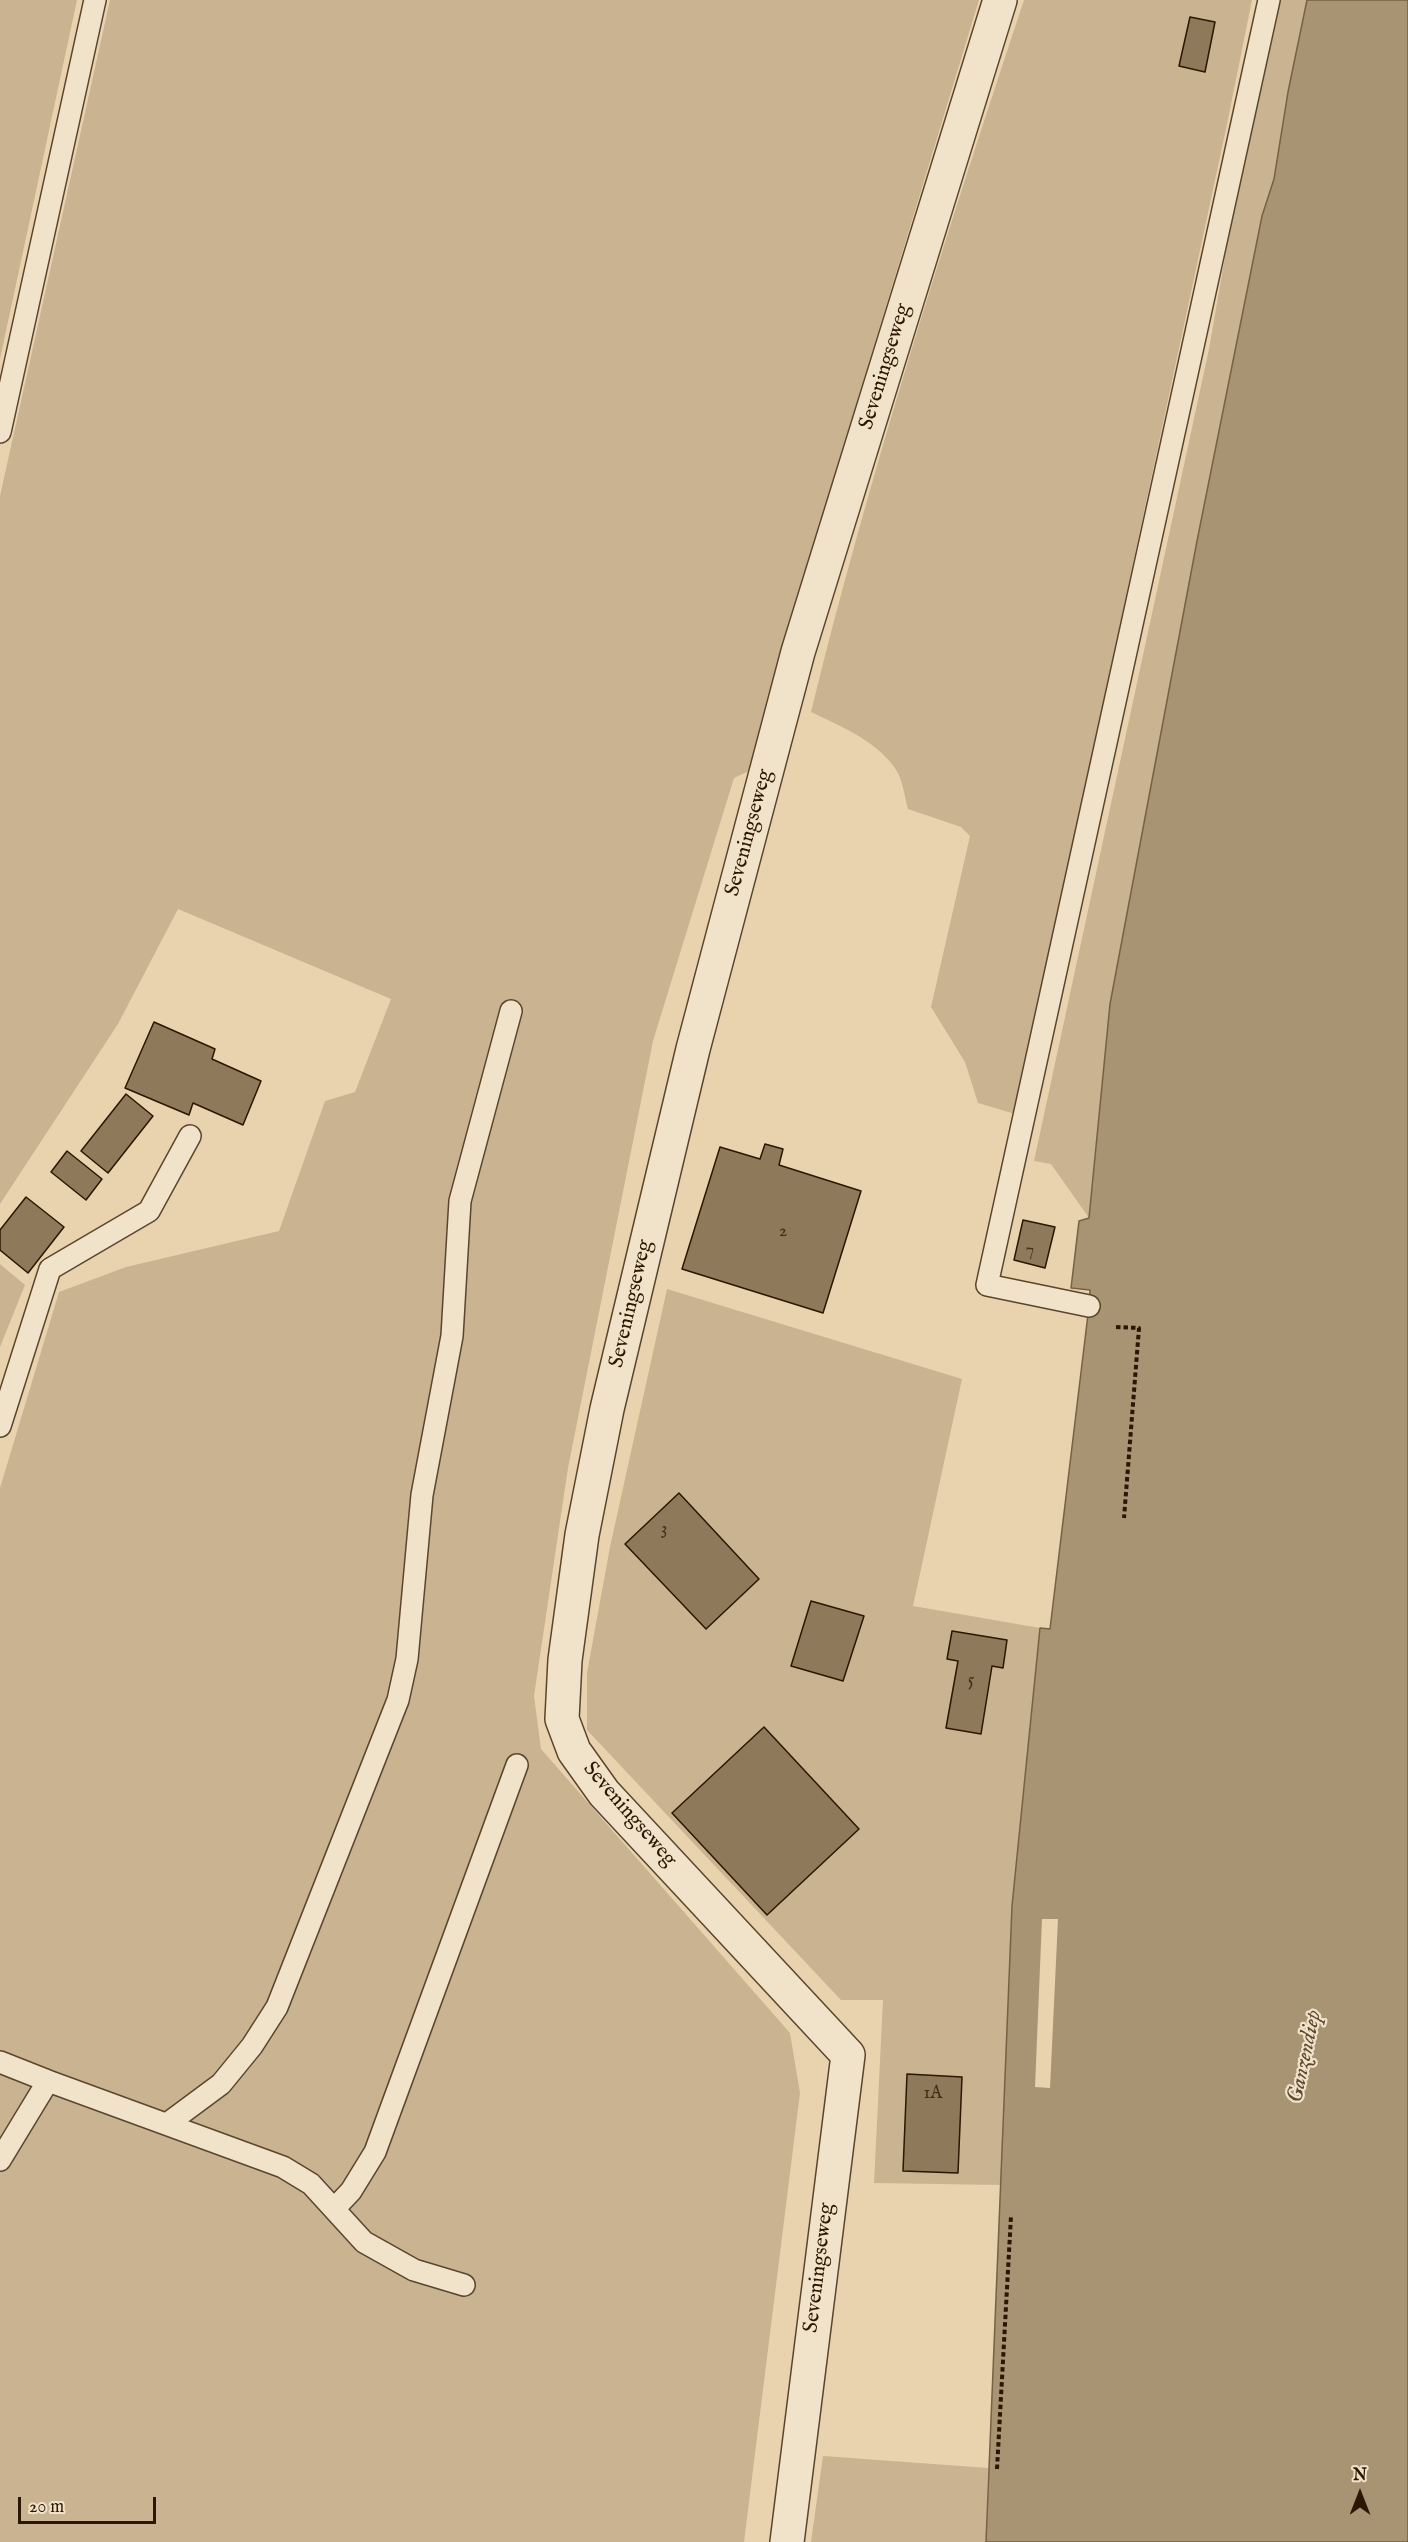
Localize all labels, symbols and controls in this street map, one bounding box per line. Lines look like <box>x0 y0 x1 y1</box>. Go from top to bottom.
street label: Seveningseweg <box>855 301 917 433</box>
street label: Seveningseweg <box>721 767 779 899</box>
house number: 2 <box>779 1221 787 1243</box>
street label: Seveningseweg <box>605 1238 659 1370</box>
house number: 7 <box>1026 1240 1034 1262</box>
house number: 3 <box>661 1519 667 1541</box>
house number: 5 <box>968 1670 974 1692</box>
street label: Seveningseweg <box>577 1758 681 1872</box>
water label: Ganzendiep <box>1283 2008 1329 2106</box>
house number: 1A <box>924 2083 942 2105</box>
street label: Seveningseweg <box>800 2202 840 2334</box>
north arrow <box>1330 2464 1390 2524</box>
text: N <box>1353 2466 1367 2486</box>
scale bar <box>21 2485 159 2523</box>
text: 20 m <box>29 2496 64 2519</box>

